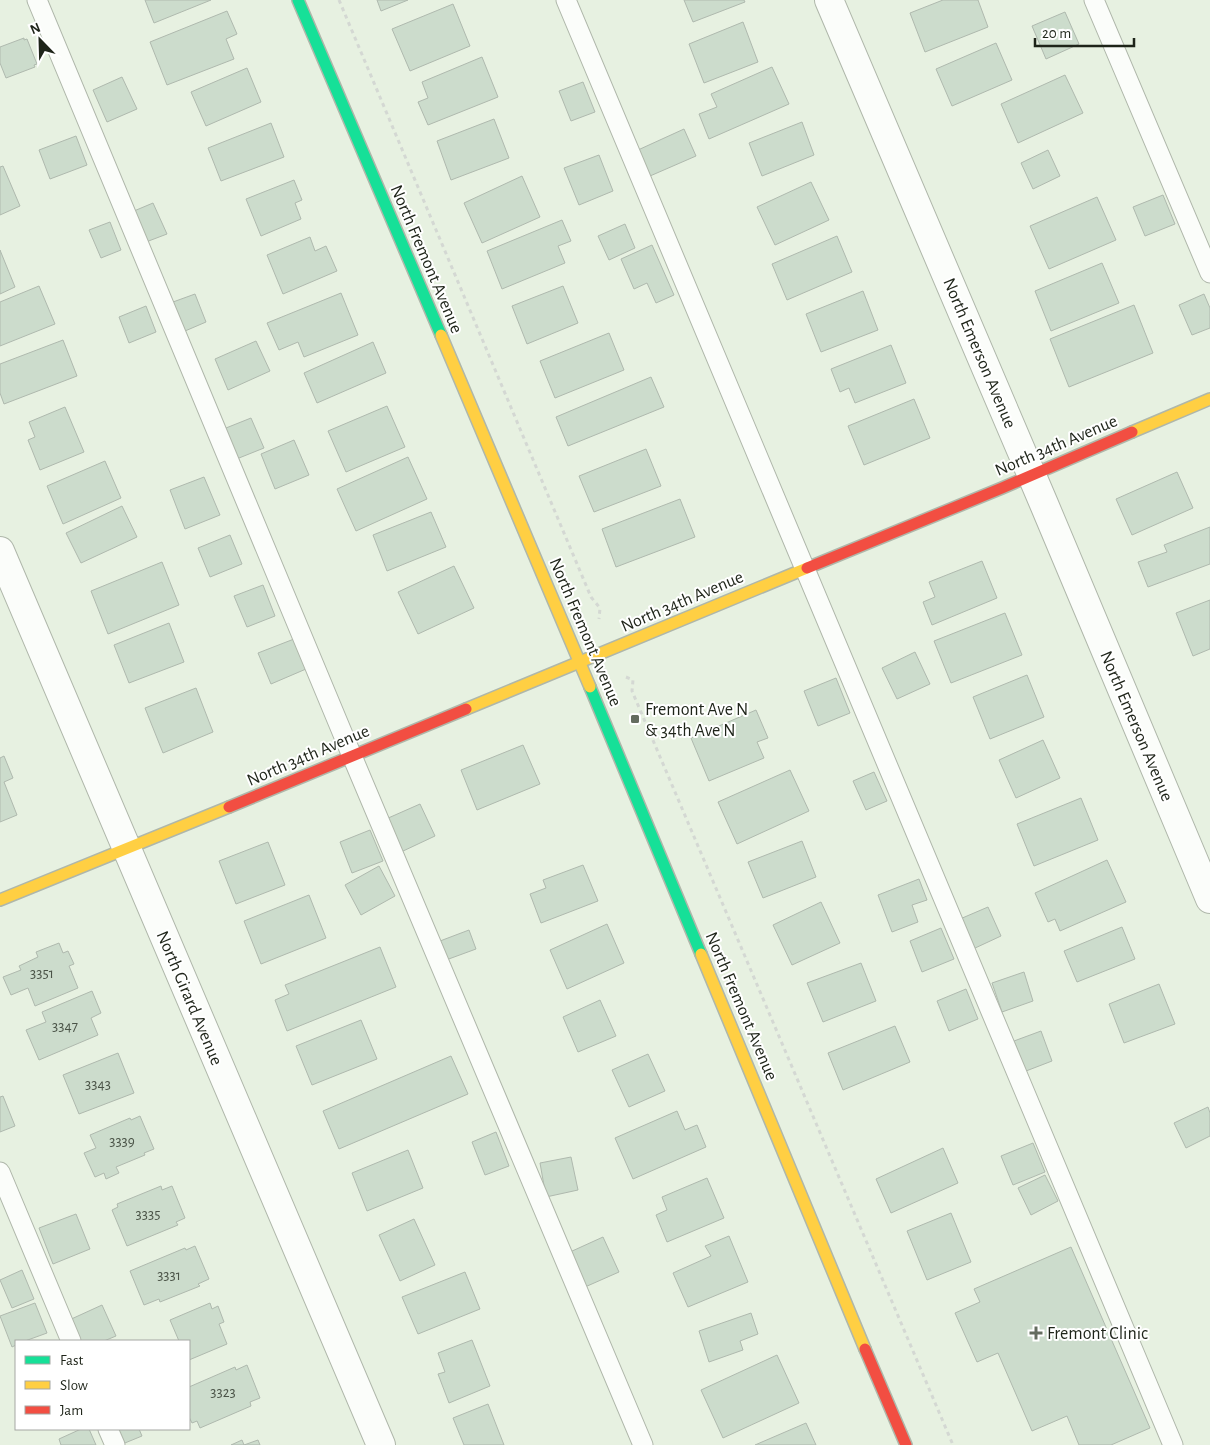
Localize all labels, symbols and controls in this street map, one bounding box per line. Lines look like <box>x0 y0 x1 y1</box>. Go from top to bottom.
north arrow <box>15 15 65 65</box>
scale bar <box>1035 15 1134 47</box>
text: N <box>28 21 43 37</box>
text: 20 m <box>1042 26 1071 41</box>
street label: North Fremont Avenue <box>387 183 465 336</box>
street label: North Emerson Avenue <box>939 276 1019 431</box>
street label: North 34th Avenue <box>993 412 1120 480</box>
street label: North Fremont Avenue <box>546 556 624 709</box>
street label: North 34th Avenue <box>619 568 746 636</box>
street label: North Emerson Avenue <box>1096 649 1176 804</box>
place label: Fremont Ave N & 34th Ave N <box>645 701 748 740</box>
marker: Fremont Ave N & 34th Ave N <box>629 713 641 725</box>
street label: North 34th Avenue <box>245 722 372 790</box>
street label: North Girard Avenue <box>153 929 225 1068</box>
street label: North Fremont Avenue <box>702 930 780 1083</box>
house number: 3351 <box>30 966 54 981</box>
house number: 3347 <box>52 1019 78 1034</box>
house number: 3343 <box>85 1077 111 1092</box>
house number: 3339 <box>109 1134 135 1149</box>
house number: 3335 <box>136 1207 160 1222</box>
house number: 3331 <box>157 1268 181 1283</box>
place label: Fremont Clinic <box>1047 1325 1148 1343</box>
marker: Fremont Clinic <box>1029 1326 1043 1340</box>
legend <box>15 1340 190 1430</box>
text: Fast <box>60 1353 84 1368</box>
text: Slow <box>60 1378 88 1393</box>
house number: 3323 <box>210 1385 236 1400</box>
text: Jam <box>60 1403 83 1418</box>

